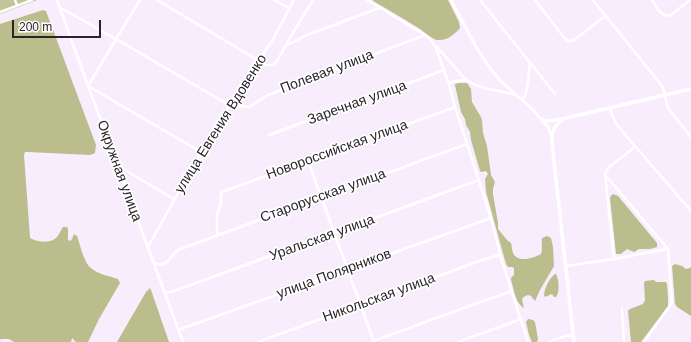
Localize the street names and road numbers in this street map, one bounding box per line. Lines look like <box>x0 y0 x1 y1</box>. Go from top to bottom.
street label: Полевая улица <box>278 47 376 97</box>
street label: улица Евгения Вдовенко <box>171 51 271 197</box>
street label: Заречная улица <box>305 77 409 129</box>
street label: Новороссийская улица <box>264 117 410 183</box>
street label: Окружная улица <box>93 118 145 224</box>
street label: Старорусская улица <box>258 165 388 227</box>
street label: Уральская улица <box>267 211 377 265</box>
street label: улица Полярников <box>275 245 393 303</box>
street label: Никольская улица <box>321 270 437 326</box>

